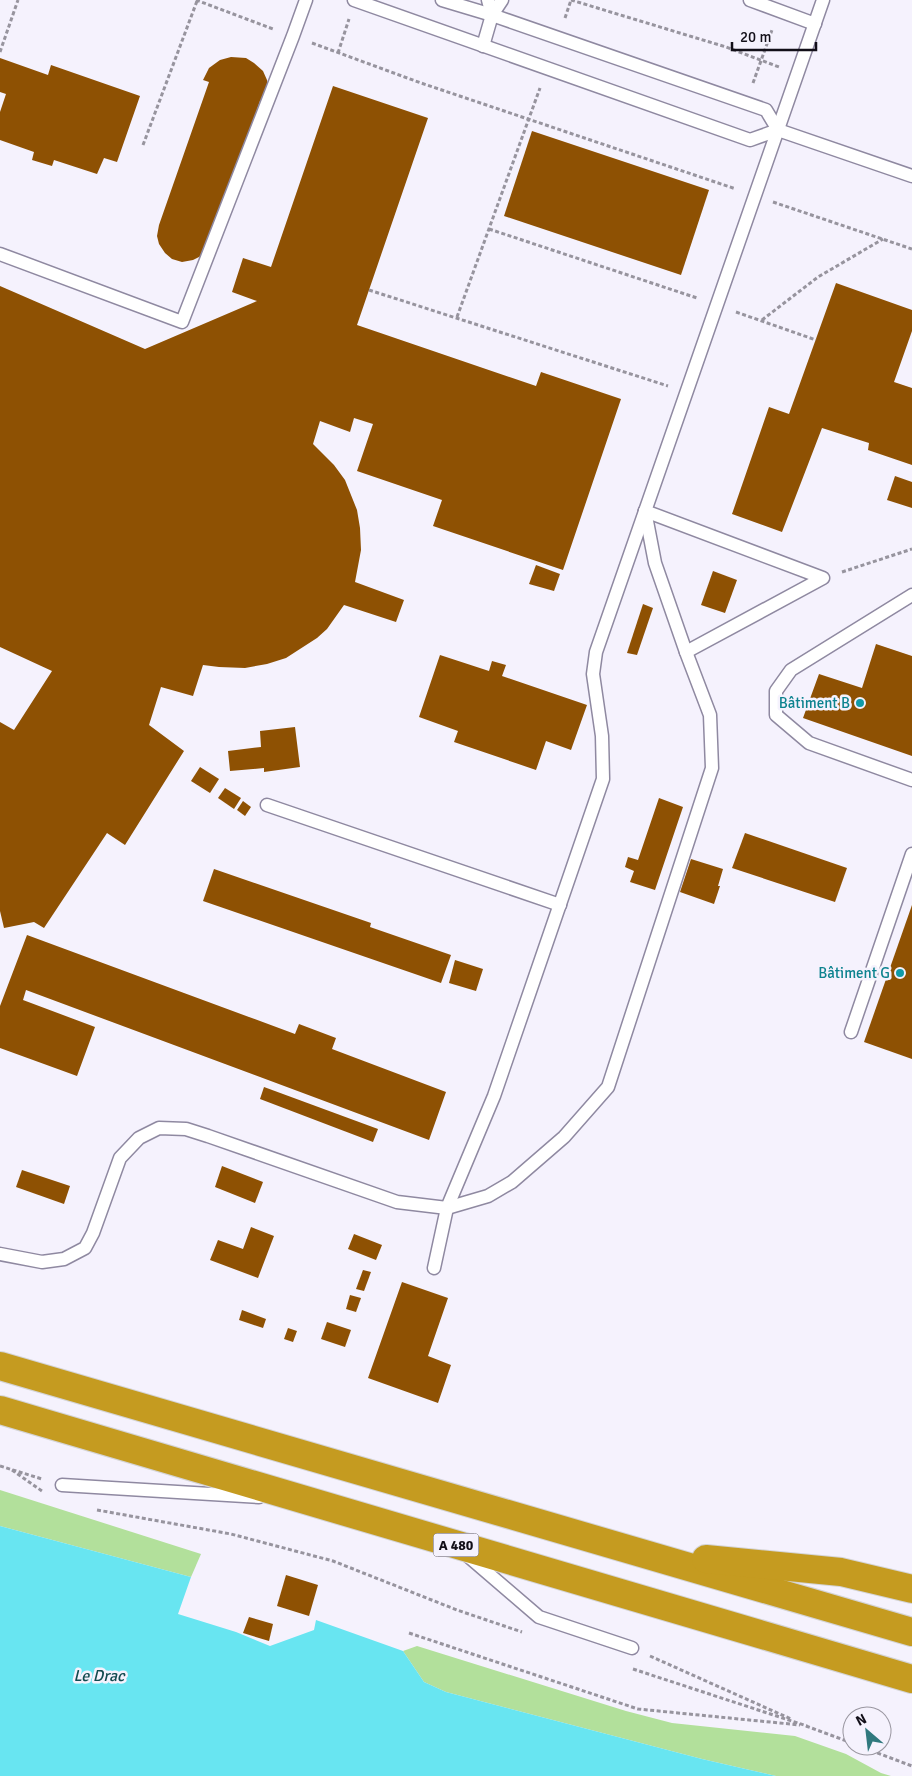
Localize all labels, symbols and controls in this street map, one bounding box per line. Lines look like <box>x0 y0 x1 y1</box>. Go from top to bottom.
scale bar <box>732 20 816 52</box>
text: 20 m <box>740 28 771 46</box>
place label: Bâtiment B <box>779 694 850 712</box>
marker: Bâtiment B <box>854 697 866 709</box>
place label: Bâtiment G <box>818 964 890 982</box>
marker: Bâtiment G <box>894 967 906 979</box>
road number: A 480 <box>434 1534 478 1556</box>
water label: Le Drac <box>73 1666 126 1686</box>
north arrow <box>842 1706 892 1756</box>
text: N <box>853 1710 869 1730</box>

